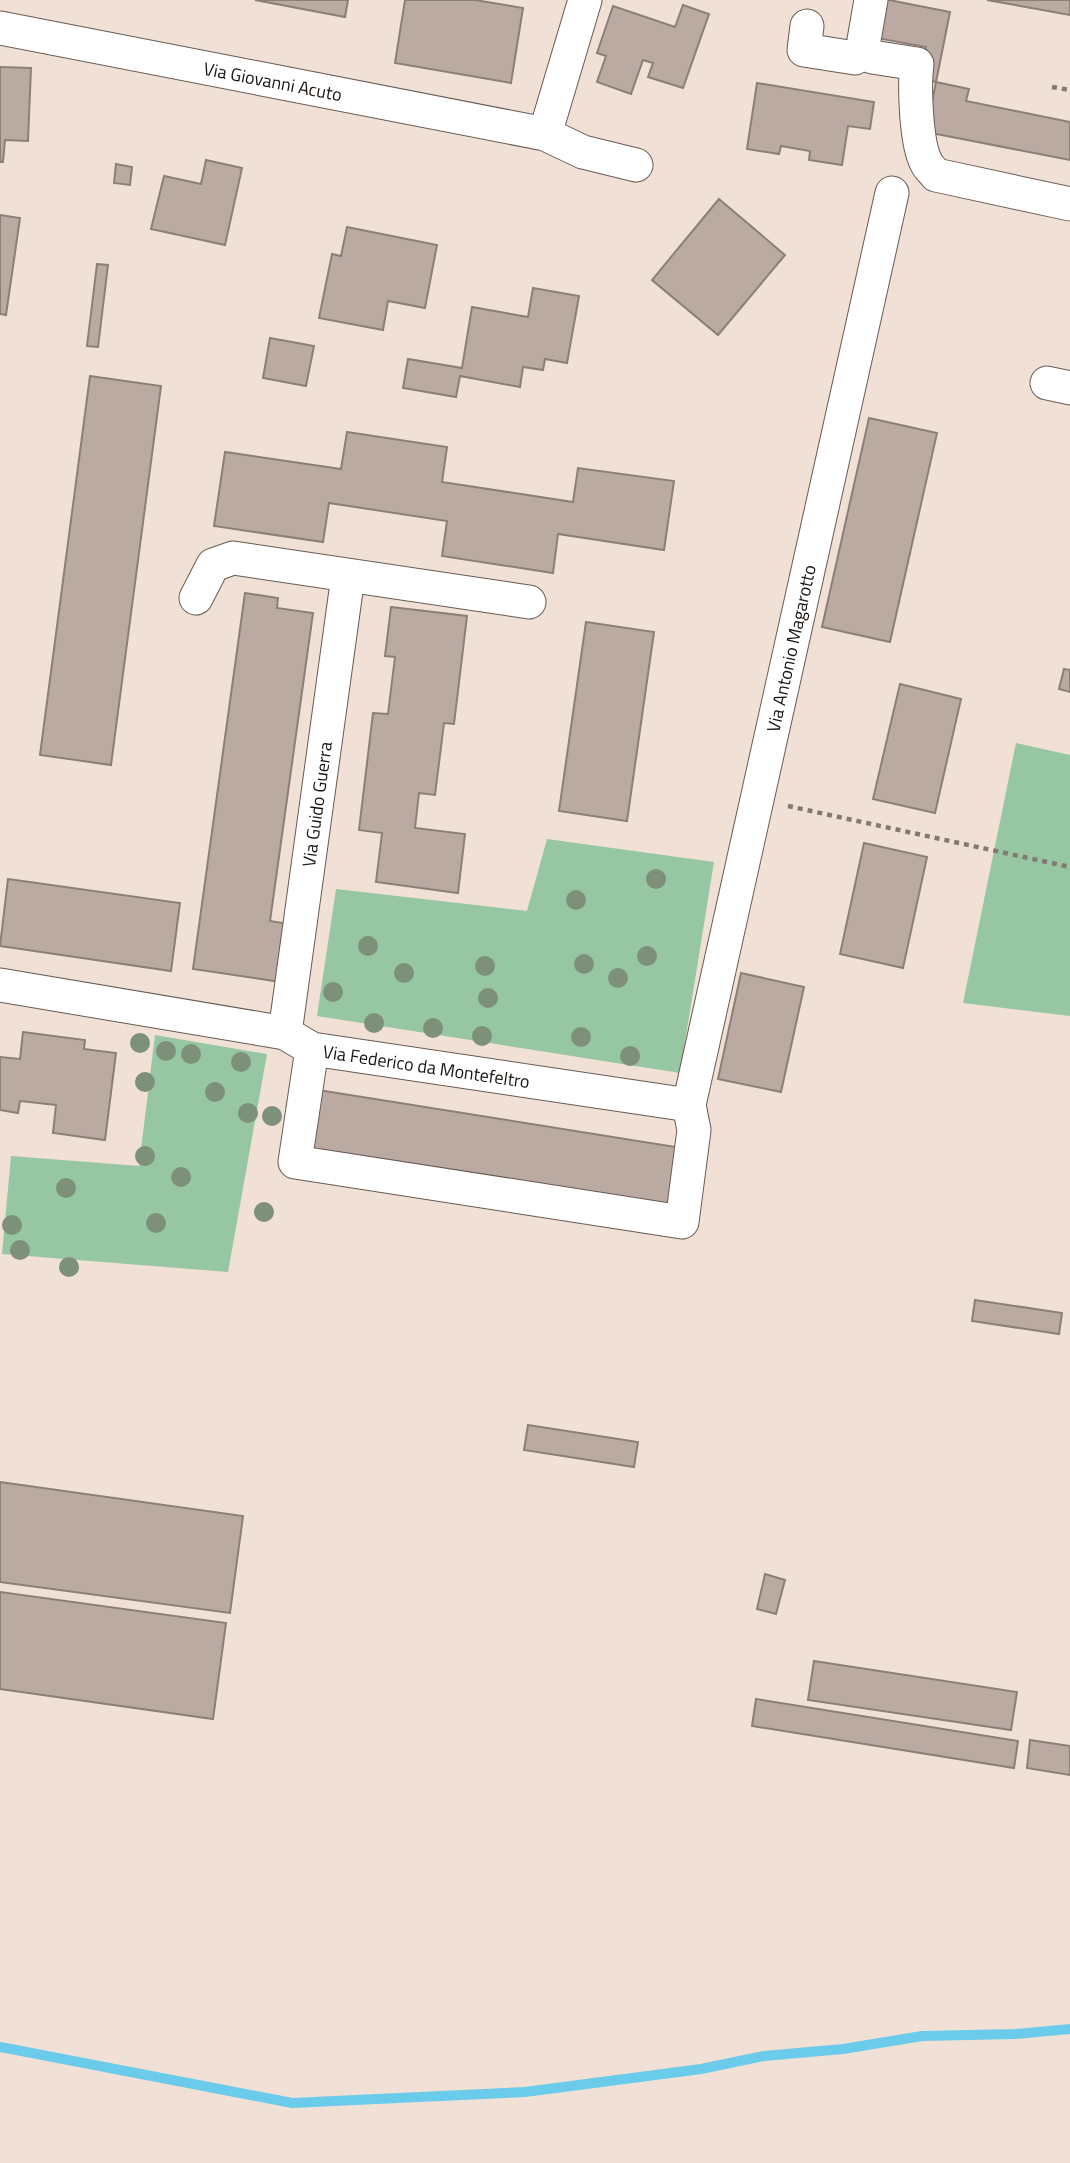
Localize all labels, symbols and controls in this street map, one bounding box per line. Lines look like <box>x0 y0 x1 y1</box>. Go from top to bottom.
street label: Via Giovanni Acuto <box>201 54 344 108</box>
street label: Via Antonio Magarotto <box>759 562 822 735</box>
street label: Via Guido Guerra <box>295 740 339 869</box>
street label: Via Federico da Montefeltro <box>321 1037 532 1095</box>

